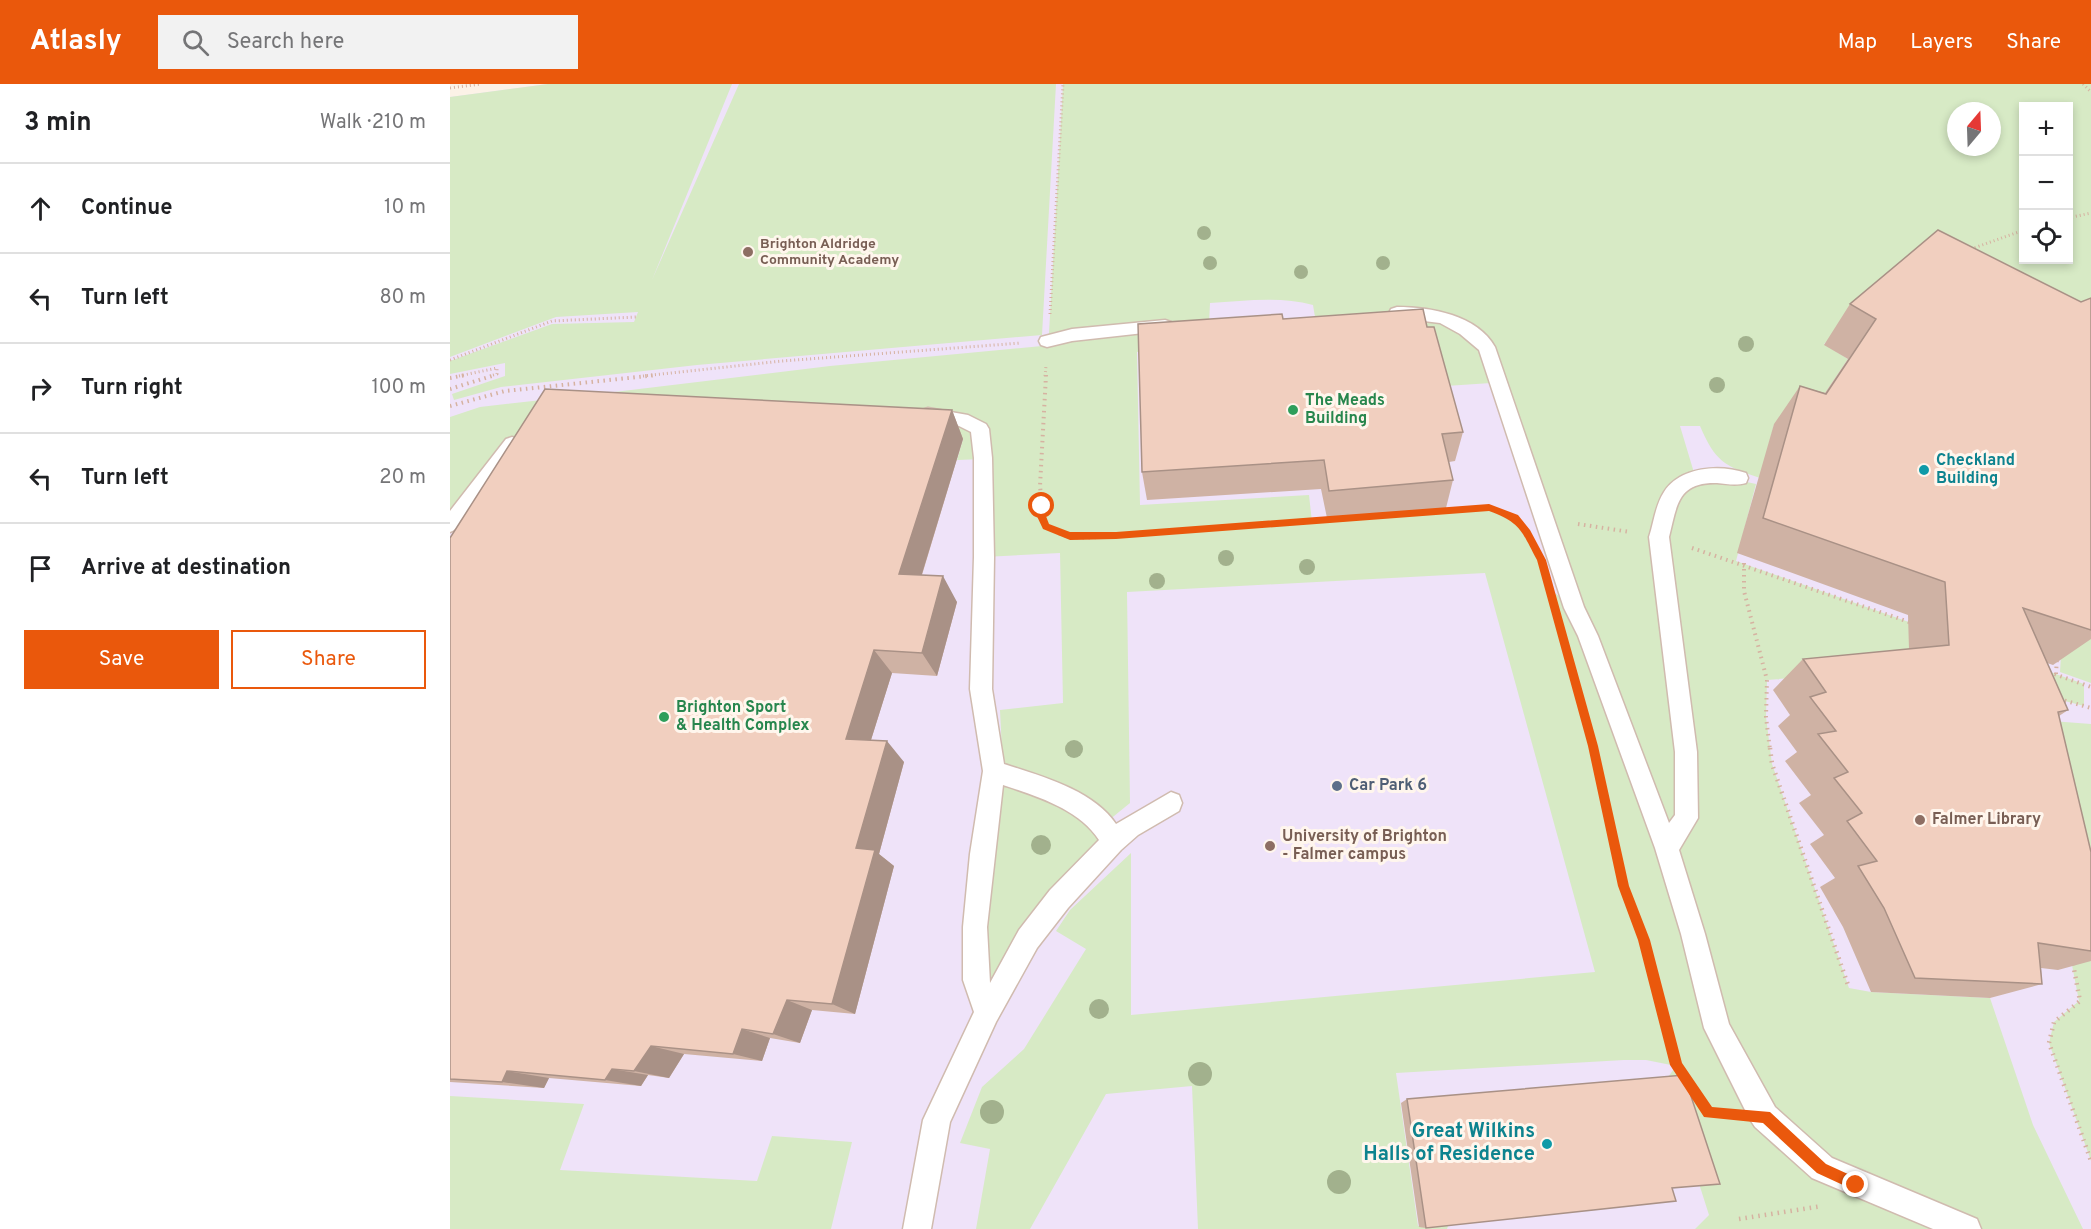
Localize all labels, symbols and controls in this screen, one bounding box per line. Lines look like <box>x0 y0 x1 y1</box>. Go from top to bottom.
search box <box>158 15 578 69</box>
text: Atlasly <box>30 24 122 60</box>
icon: search <box>179 26 212 59</box>
text: Search here <box>227 29 344 56</box>
text: Map <box>1838 29 1877 56</box>
text: Layers <box>1910 29 1973 56</box>
text: Share <box>2006 29 2061 56</box>
north arrow <box>1947 102 2001 156</box>
map controls <box>2019 102 2073 264</box>
button: + <box>2019 102 2073 156</box>
text: 3 min <box>24 107 92 140</box>
text: Walk · 210 m <box>320 110 426 136</box>
button: − <box>2019 156 2073 210</box>
icon: ahead <box>24 192 57 225</box>
text: Continue <box>81 195 172 222</box>
text: 10 m <box>384 195 426 221</box>
button: locate <box>2019 210 2073 264</box>
place label: Brighton Aldridge Community Academy <box>760 236 899 269</box>
marker: Brighton Aldridge Community Academy <box>741 245 755 259</box>
icon: left <box>24 282 57 315</box>
text: Turn left <box>81 285 169 312</box>
text: 80 m <box>380 285 426 311</box>
icon: right <box>24 372 57 405</box>
text: Turn right <box>81 375 183 402</box>
text: 100 m <box>371 375 426 401</box>
place label: The Meads Building <box>1305 391 1385 429</box>
marker: The Meads Building <box>1286 403 1300 417</box>
place label: Checkland Building <box>1936 451 2015 489</box>
icon: left <box>24 462 57 495</box>
marker: Checkland Building <box>1917 463 1931 477</box>
text: Turn left <box>81 465 169 492</box>
text: 20 m <box>379 465 426 491</box>
route start <box>1028 492 1054 518</box>
icon: arrive <box>24 552 57 585</box>
text: Arrive at destination <box>81 555 291 582</box>
button: Save <box>24 630 219 689</box>
button: Share <box>231 630 426 689</box>
place label: Brighton Sport & Health Complex <box>676 698 810 736</box>
marker: Brighton Sport & Health Complex <box>657 710 671 724</box>
place label: Car Park 6 <box>1349 776 1427 796</box>
marker: Car Park 6 <box>1330 779 1344 793</box>
place label: Falmer Library <box>1932 810 2041 830</box>
marker: Falmer Library <box>1913 813 1927 827</box>
place label: University of Brighton - Falmer campus <box>1282 827 1447 865</box>
marker: University of Brighton - Falmer campus <box>1263 839 1277 853</box>
place label: Great Wilkins Halls of Residence <box>1363 1119 1535 1168</box>
marker: Great Wilkins Halls of Residence <box>1540 1137 1554 1151</box>
route end <box>1842 1171 1868 1197</box>

